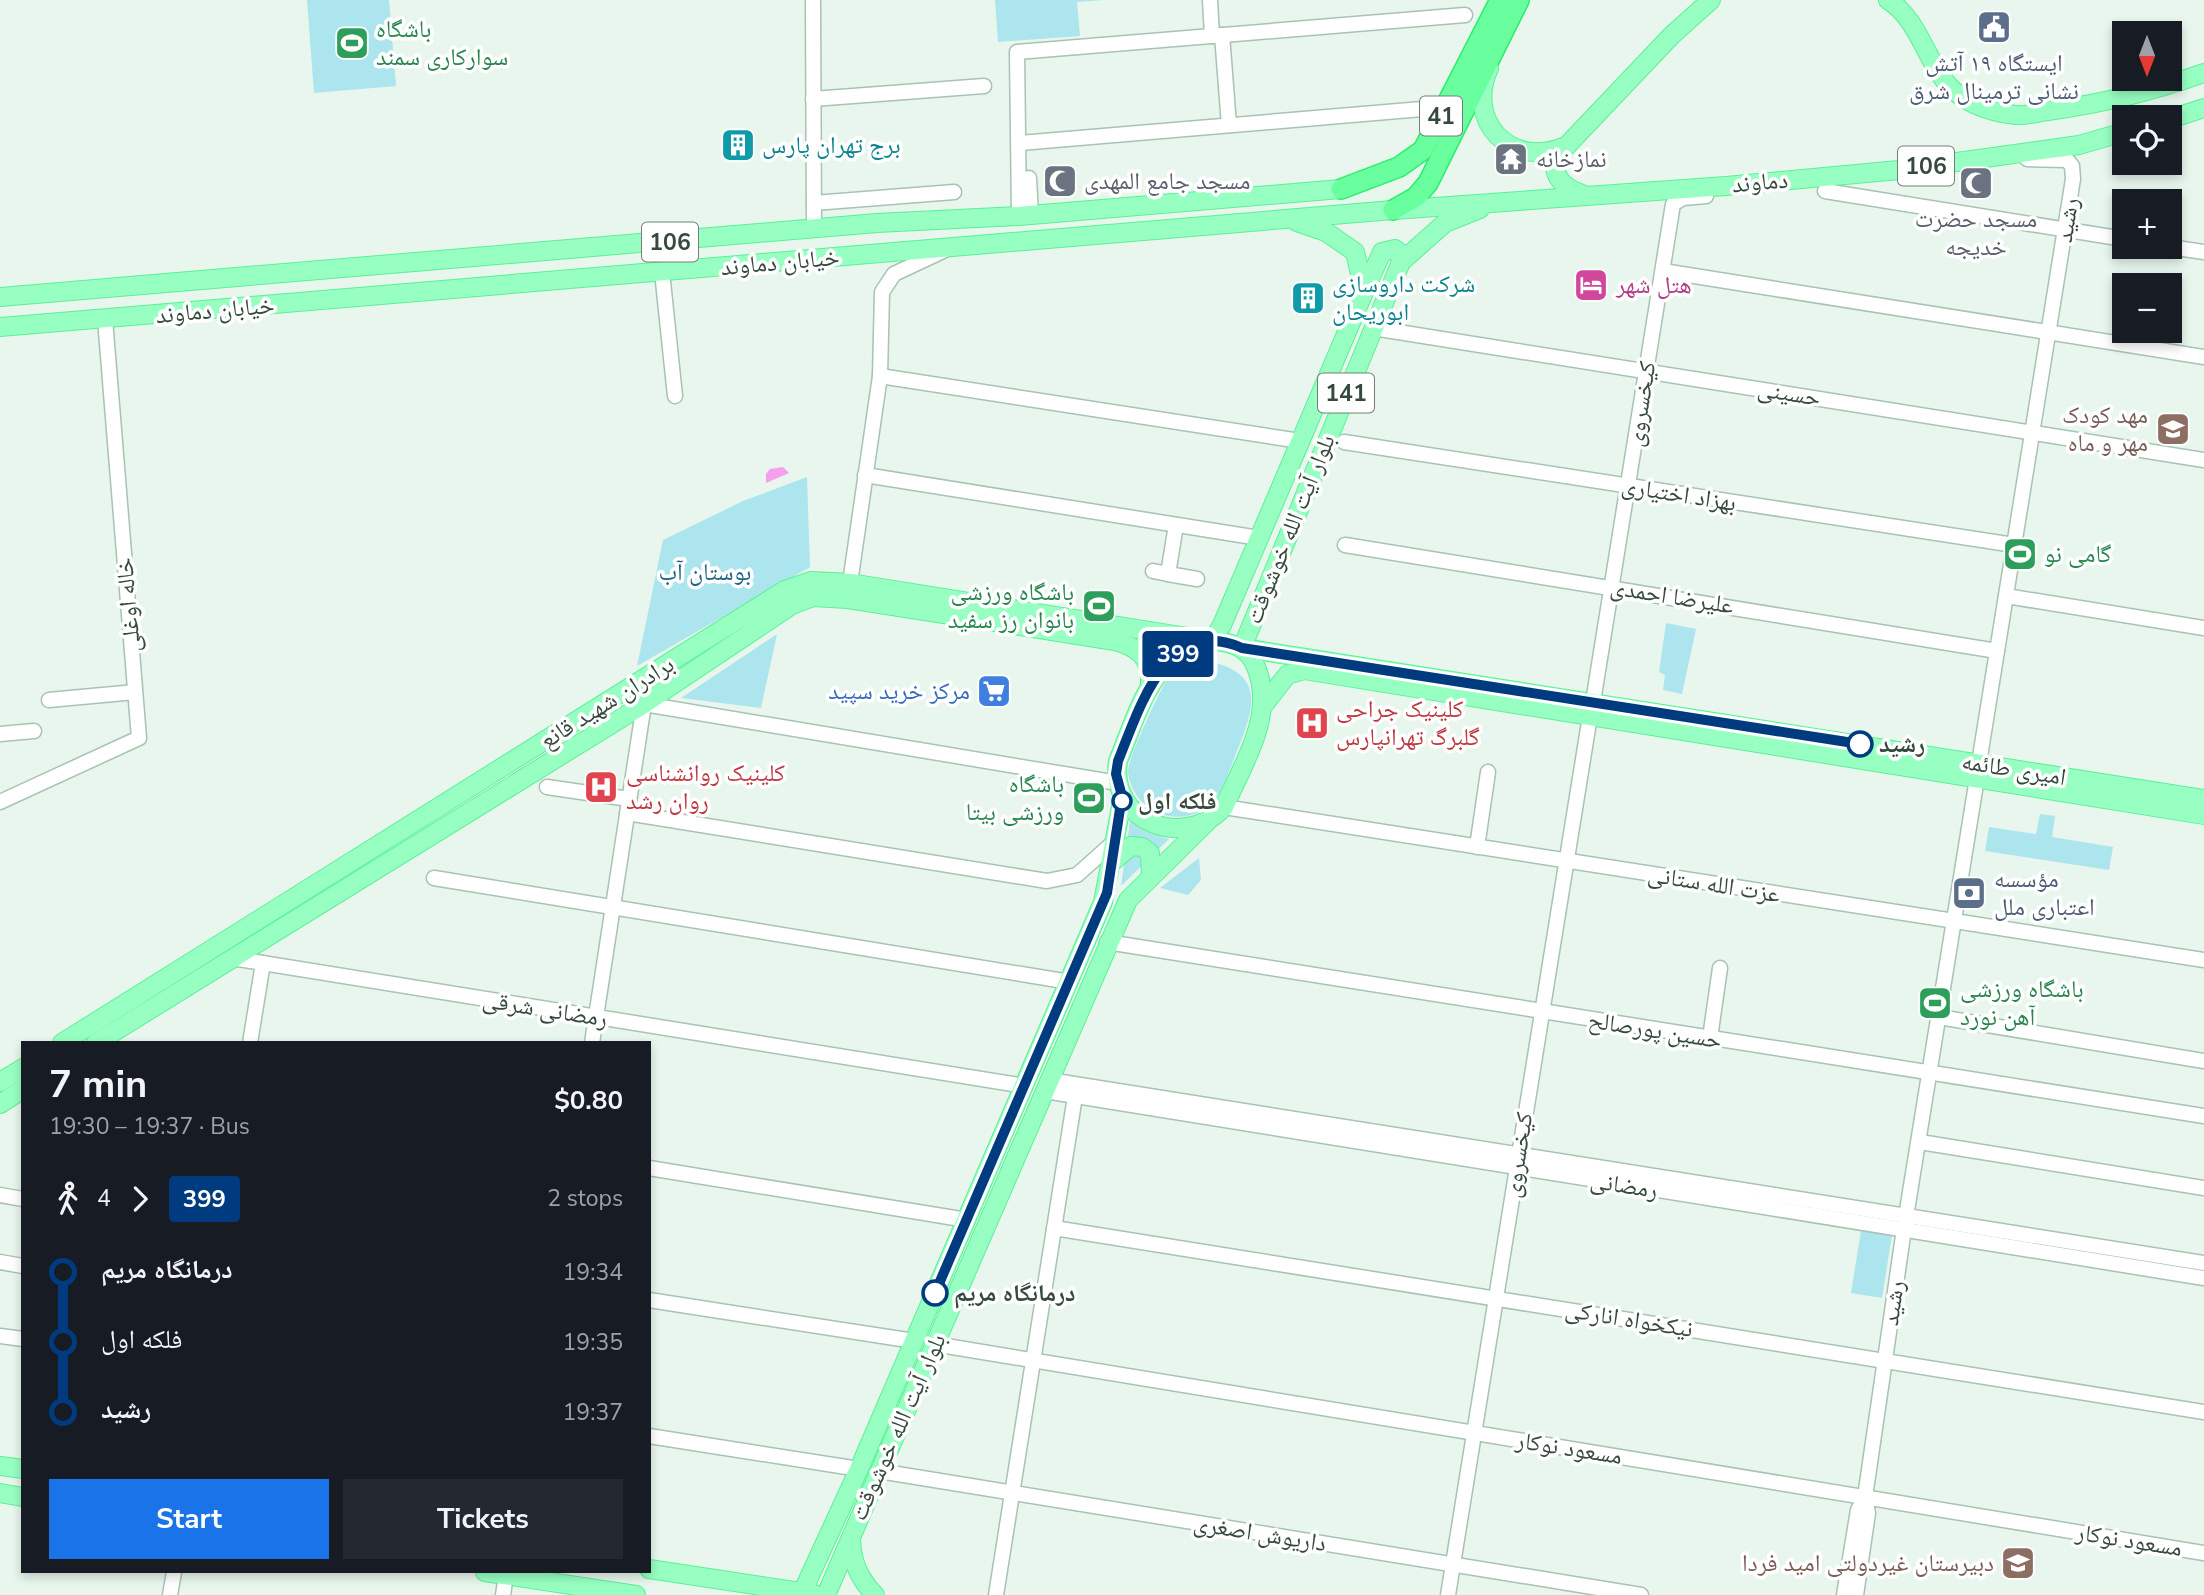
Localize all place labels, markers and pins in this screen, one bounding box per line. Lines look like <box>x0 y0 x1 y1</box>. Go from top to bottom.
public building icon: ایستگاه ۱۹ آتش نشانی ترمینال شرق <box>1975 8 2013 46</box>
place label: باشگاه سوارکاری سمند <box>376 13 508 73</box>
sports icon: باشگاه سوارکاری سمند <box>333 24 371 62</box>
place label: ایستگاه ۱۹ آتش نشانی ترمینال شرق <box>1909 47 2079 107</box>
building icon: برج تهران پارس <box>719 126 757 164</box>
place label: برج تهران پارس <box>762 129 901 161</box>
temple icon: نمازخانه <box>1492 140 1530 178</box>
place label: نمازخانه <box>1536 143 1607 175</box>
mosque icon: مسجد جامع المهدی <box>1041 162 1079 200</box>
mosque icon: مسجد حضرت خدیجه <box>1957 164 1995 202</box>
place label: مسجد جامع المهدی <box>1084 165 1250 197</box>
place label: مسجد حضرت خدیجه <box>1915 203 2037 263</box>
hotel icon: هتل شهر <box>1572 266 1610 304</box>
place label: شرکت داروسازی ابوریحان <box>1332 268 1475 328</box>
place label: هتل شهر <box>1615 269 1692 301</box>
building icon: شرکت داروسازی ابوریحان <box>1289 279 1327 317</box>
place label: مهد کودک مهر و ماه <box>2062 399 2148 459</box>
school or university icon: مهد کودک مهر و ماه <box>2154 410 2192 448</box>
sports icon: گامی نو <box>2001 535 2039 573</box>
place label: گامی نو <box>2044 538 2112 570</box>
place label: باشگاه ورزشی بانوان رز سفید <box>948 576 1074 636</box>
sports icon: باشگاه ورزشی بانوان رز سفید <box>1080 587 1118 625</box>
supermarket icon: مرکز خرید سپید <box>975 672 1013 710</box>
place label: مرکز خرید سپید <box>828 675 970 707</box>
place label: کلینیک جراحی گلبرگ تهرانپارس <box>1336 693 1480 753</box>
hospital icon: کلینیک جراحی گلبرگ تهرانپارس <box>1293 704 1331 742</box>
place label: رشید <box>1879 728 1925 760</box>
marker: رشید <box>1847 731 1873 757</box>
place label: کلینیک روانشناسی روان رشد <box>626 757 785 817</box>
hospital icon: کلینیک روانشناسی روان رشد <box>582 768 620 806</box>
place label: باشگاه ورزشی بیتا <box>966 768 1064 828</box>
sports icon: باشگاه ورزشی بیتا <box>1070 779 1108 817</box>
place label: فلکه اول <box>1138 785 1216 817</box>
marker: فلکه اول <box>1112 791 1132 811</box>
place label: مؤسسه اعتباری ملل <box>1994 863 2095 923</box>
bank icon: مؤسسه اعتباری ملل <box>1950 874 1988 912</box>
place label: باشگاه ورزشی آهن نورد <box>1960 973 2084 1033</box>
sports icon: باشگاه ورزشی آهن نورد <box>1916 984 1954 1022</box>
place label: درمانگاه مریم <box>954 1277 1076 1309</box>
marker: درمانگاه مریم <box>922 1280 948 1306</box>
school or university icon: دبیرستان غیردولتی امید فردا <box>1999 1544 2037 1582</box>
place label: دبیرستان غیردولتی امید فردا <box>1742 1547 1994 1579</box>

